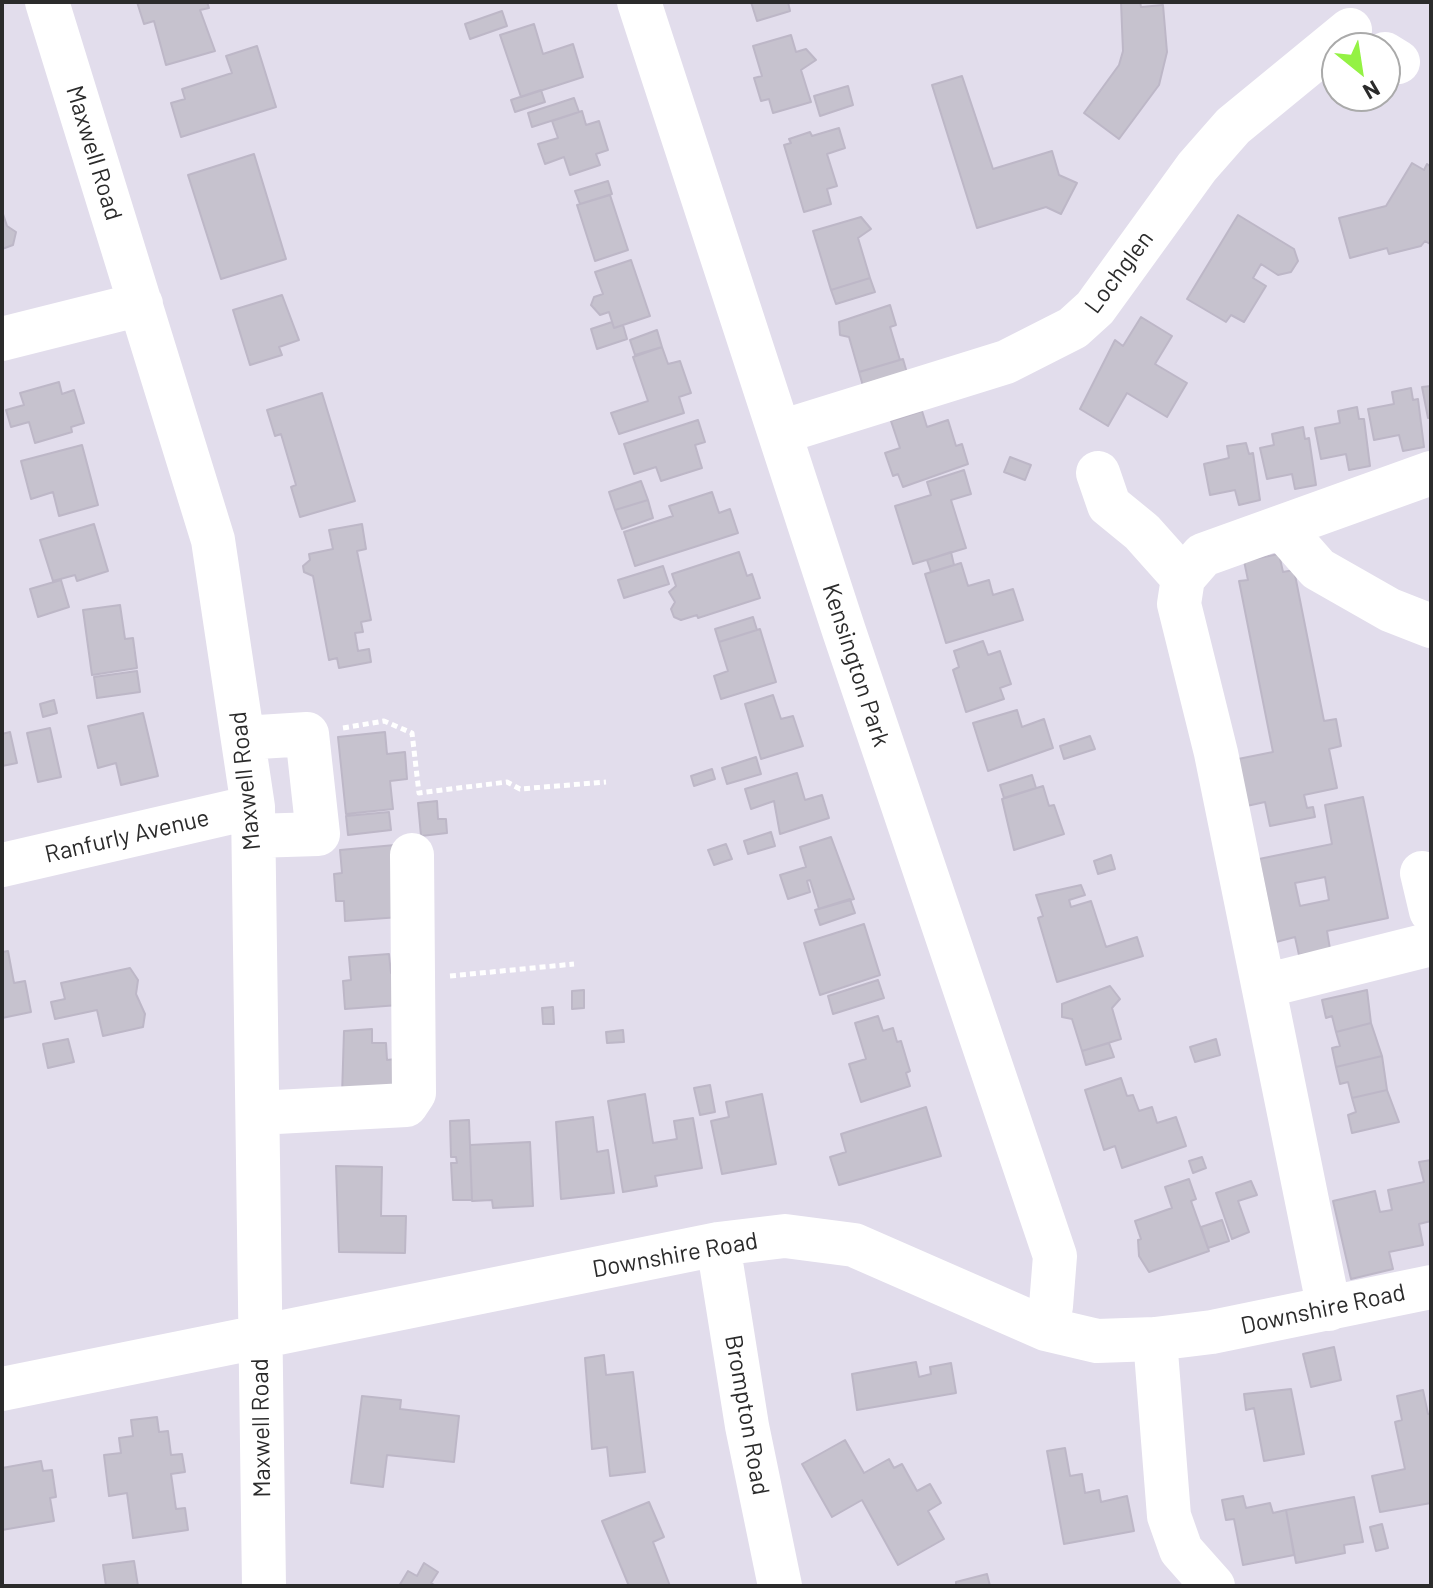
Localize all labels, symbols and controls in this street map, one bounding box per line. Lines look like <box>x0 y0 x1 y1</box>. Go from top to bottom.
north arrow <box>1321 32 1401 112</box>
text: N <box>1359 76 1385 106</box>
street label: Maxwell Road <box>60 82 128 224</box>
street label: Lochglen <box>1079 225 1159 319</box>
street label: Kensington Park <box>816 580 896 750</box>
street label: Maxwell Road <box>223 710 267 852</box>
street label: Ranfurly Avenue <box>42 803 212 869</box>
street label: Downshire Road <box>590 1226 760 1284</box>
street label: Downshire Road <box>1238 1277 1408 1341</box>
street label: Brompton Road <box>719 1333 775 1497</box>
street label: Maxwell Road <box>245 1358 277 1498</box>

